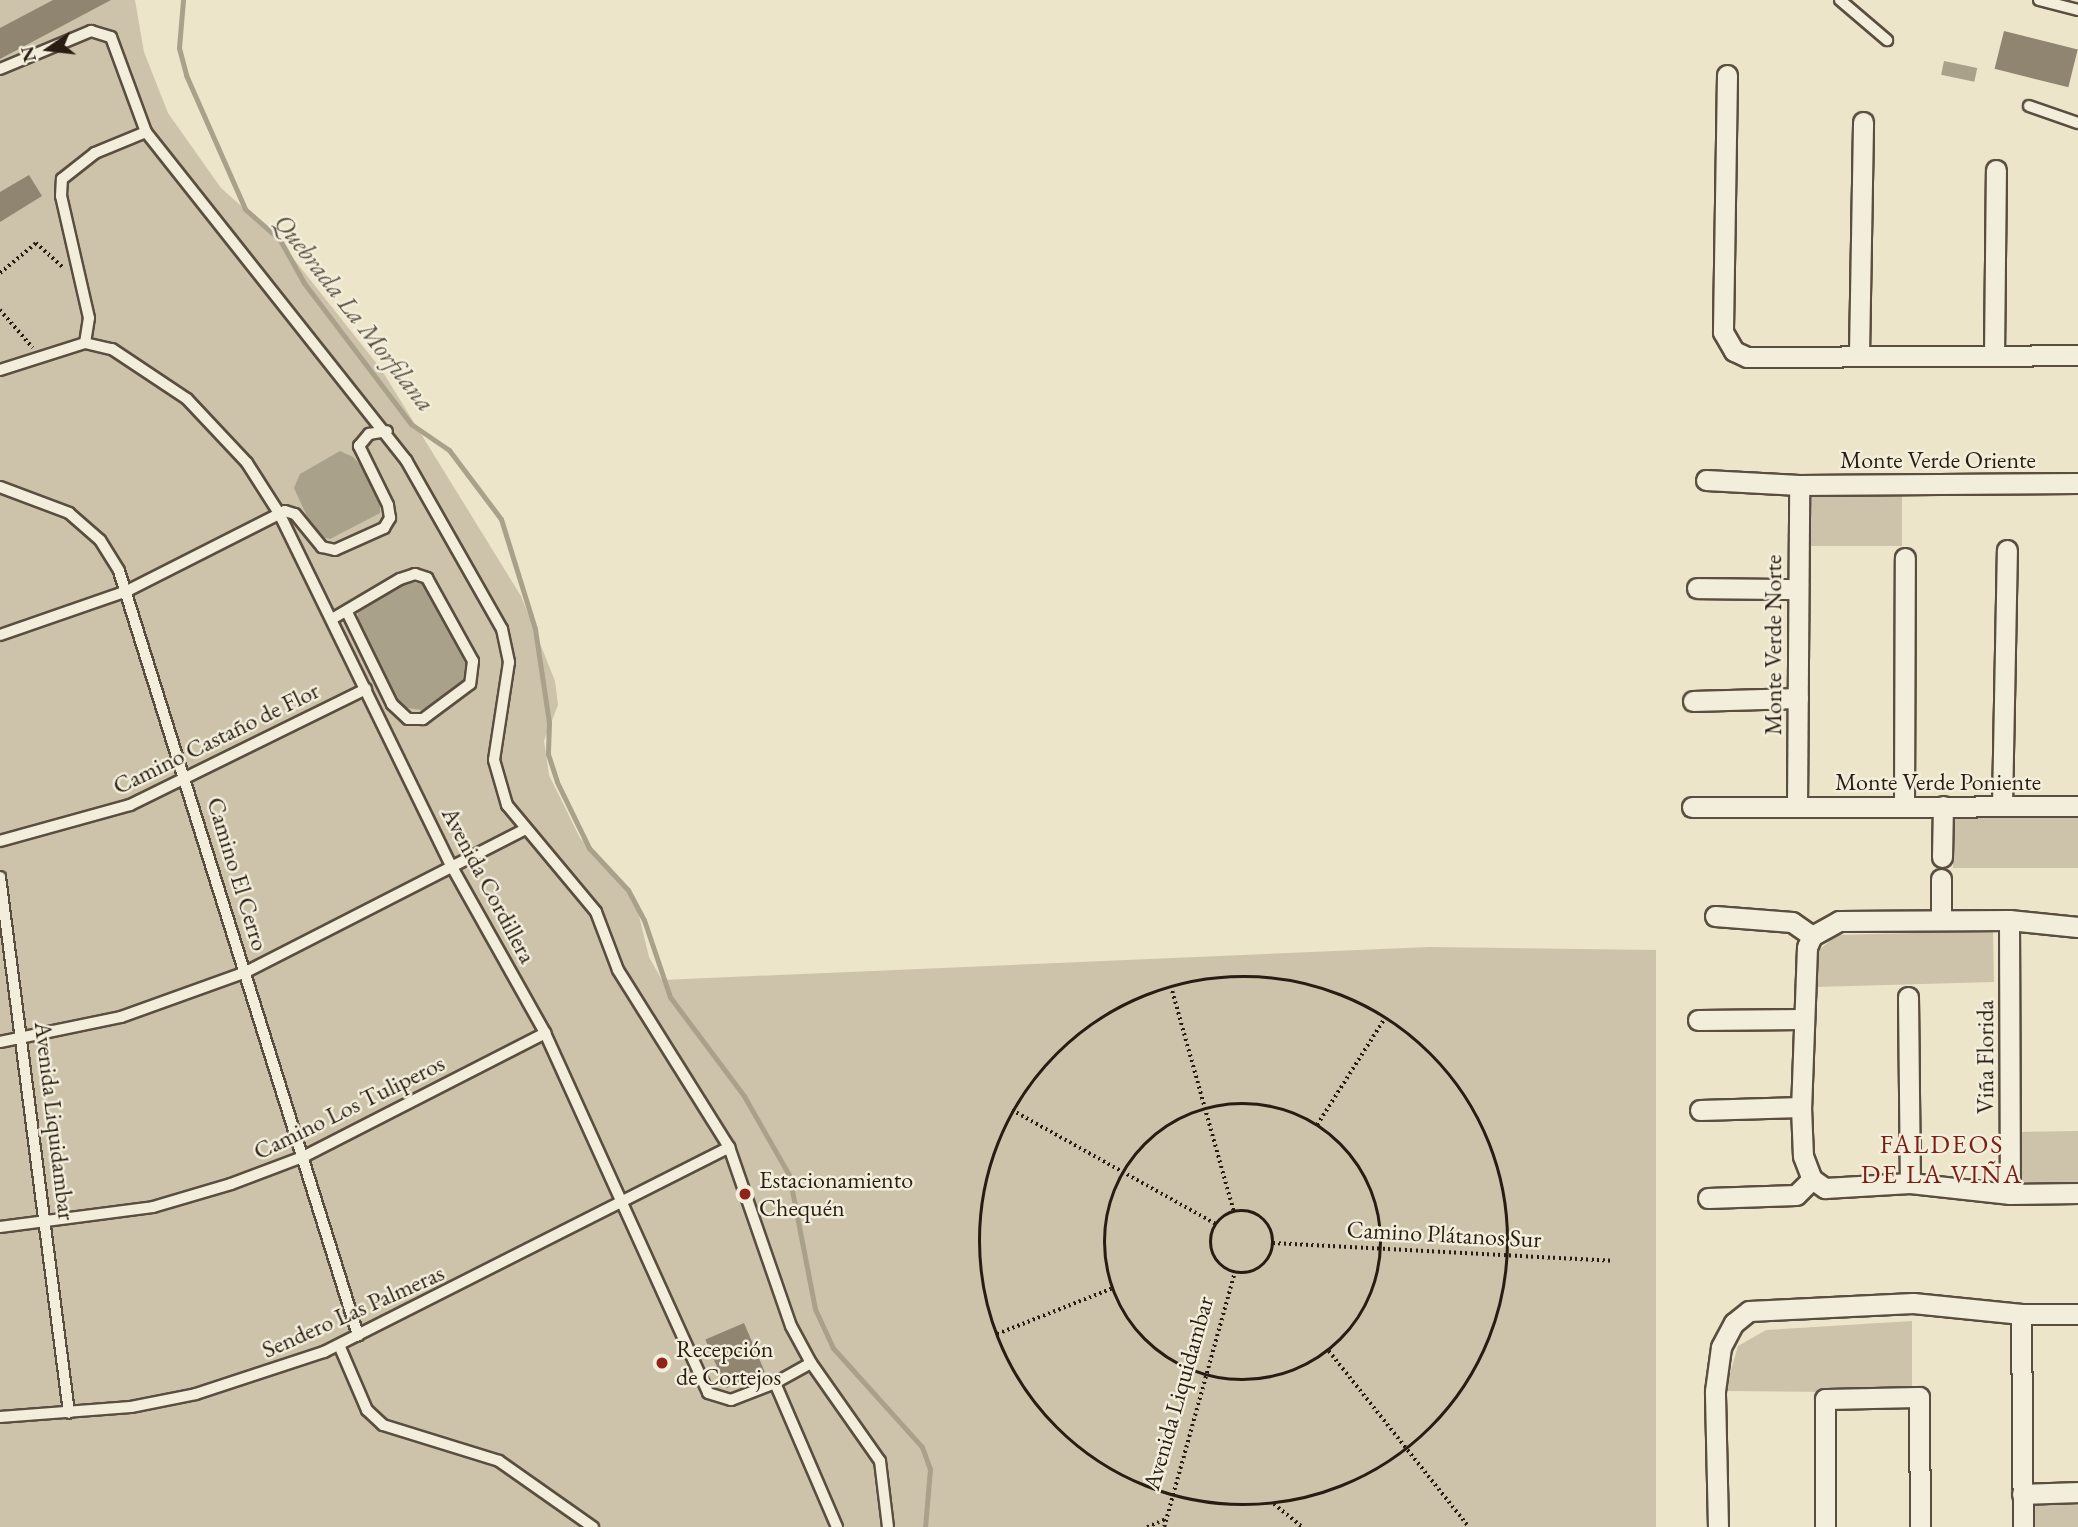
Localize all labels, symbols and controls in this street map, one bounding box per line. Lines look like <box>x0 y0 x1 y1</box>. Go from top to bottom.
north arrow <box>14 14 84 84</box>
text: N <box>14 44 42 65</box>
water label: Quebrada La Morfilana <box>267 208 441 418</box>
street label: Monte Verde Oriente <box>1840 446 2036 474</box>
street label: Monte Verde Norte <box>1759 555 1787 735</box>
street label: Camino Castaño de Flor <box>108 676 324 800</box>
street label: Monte Verde Poniente <box>1835 768 2041 796</box>
street label: Camino El Cerro <box>201 794 275 954</box>
street label: Avenida Cordillera <box>436 802 542 968</box>
street label: Viña Florida <box>1971 1000 1999 1114</box>
street label: Avenida Liquidambar <box>29 1020 81 1222</box>
street label: Camino Los Tuliperos <box>249 1048 449 1166</box>
district label: FALDEOS DE LA VIÑA <box>1862 1129 2022 1190</box>
place label: Estacionamiento Chequén <box>759 1166 913 1222</box>
marker: Estacionamiento Chequén <box>737 1186 753 1202</box>
street label: Camino Plátanos Sur <box>1346 1215 1542 1253</box>
street label: Sendero Las Palmeras <box>257 1258 449 1364</box>
street label: Avenida Liquidambar <box>1137 1293 1219 1493</box>
place label: Recepción de Cortejos <box>676 1335 781 1391</box>
marker: Recepción de Cortejos <box>654 1355 670 1371</box>

